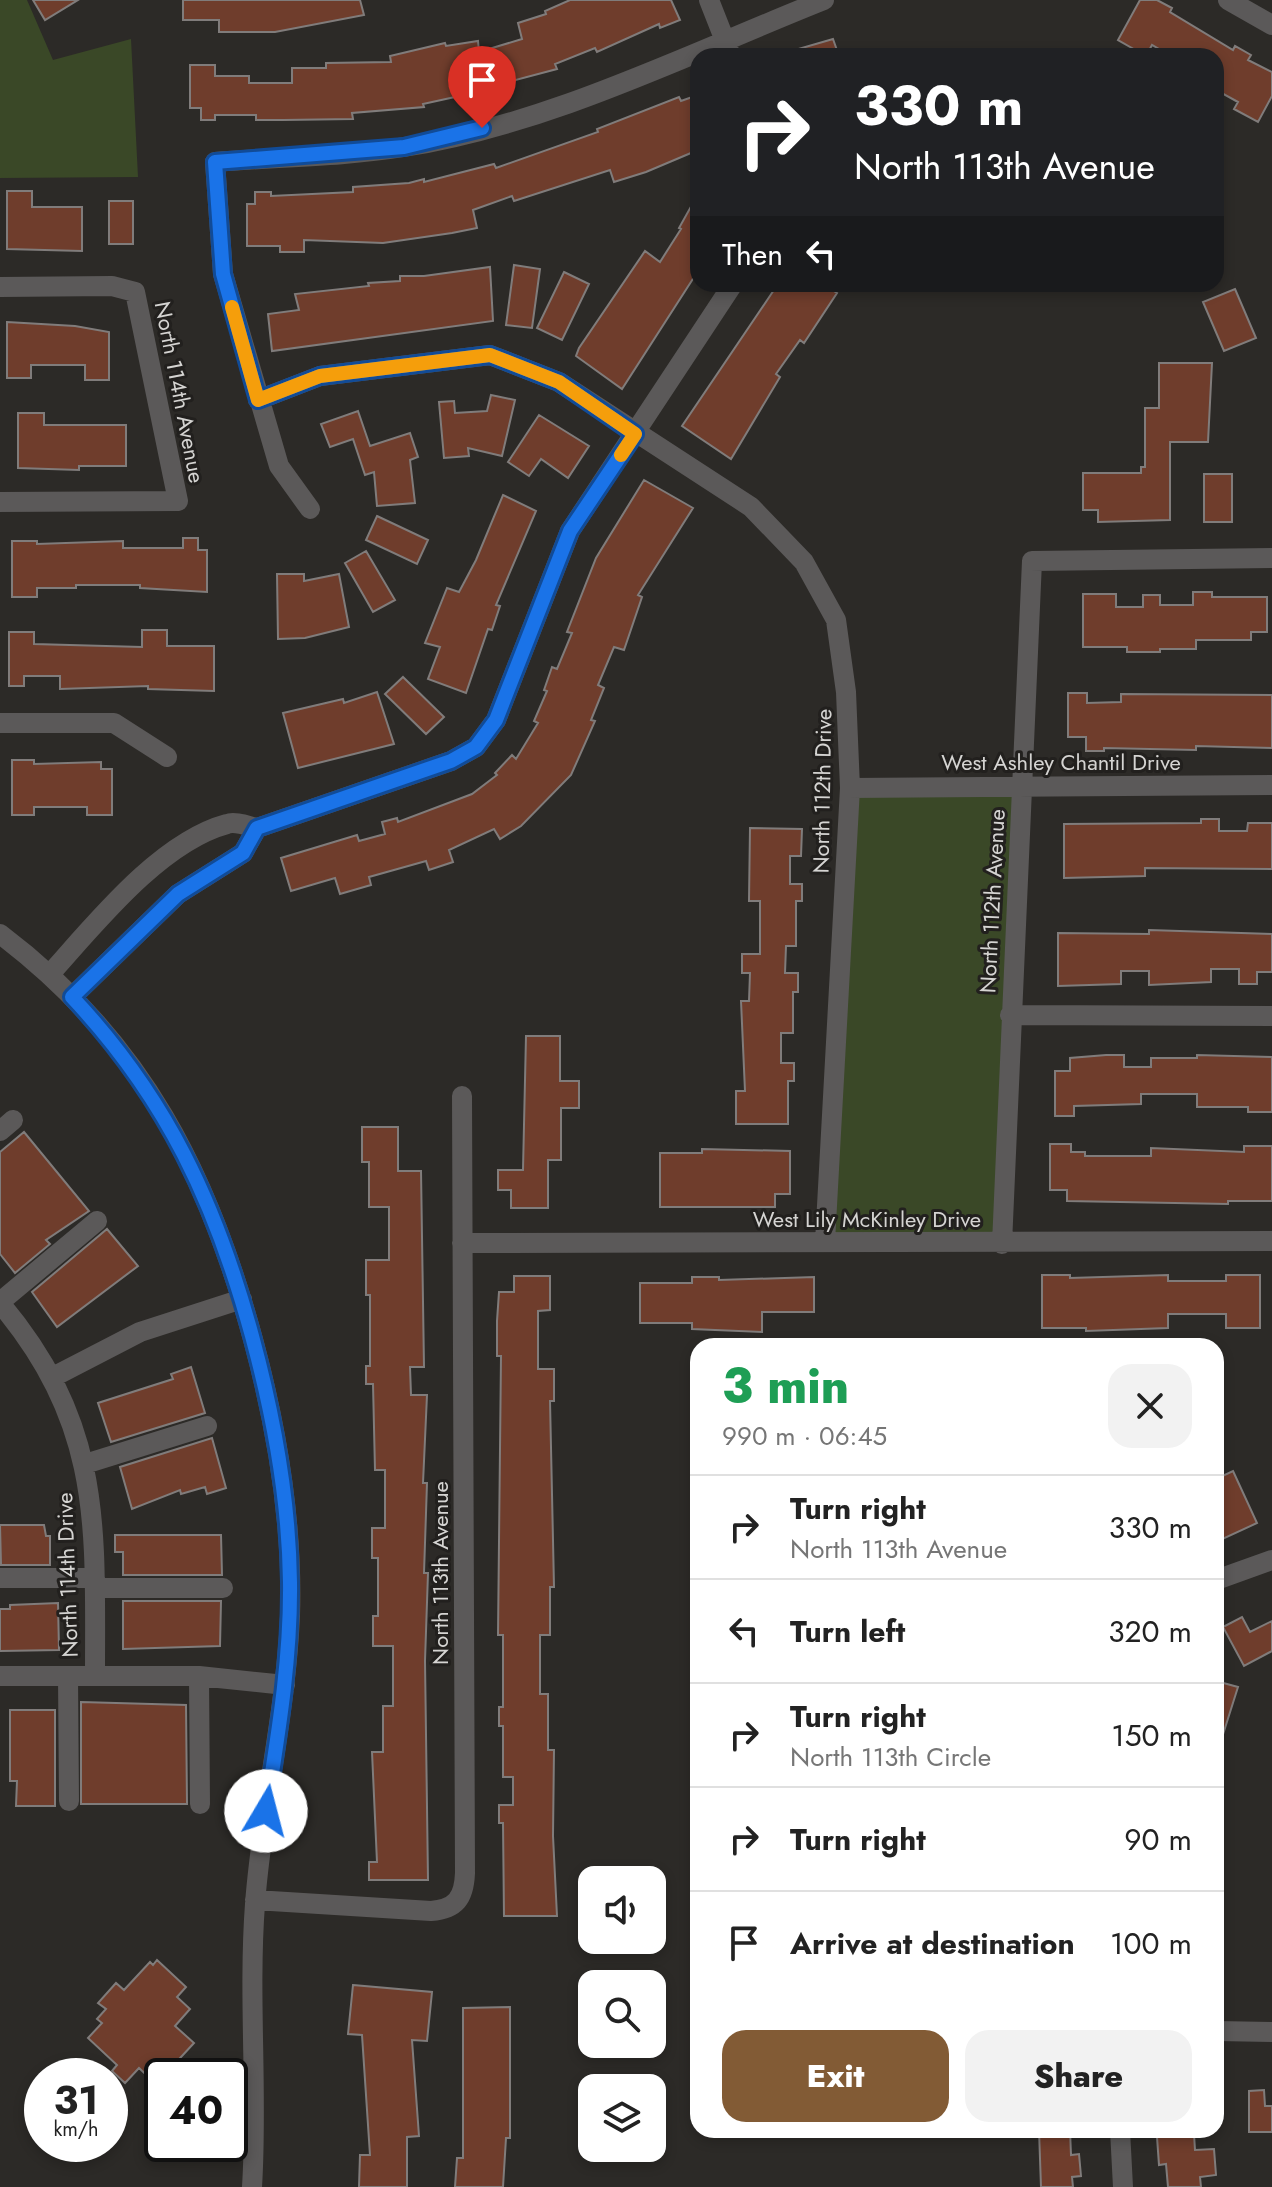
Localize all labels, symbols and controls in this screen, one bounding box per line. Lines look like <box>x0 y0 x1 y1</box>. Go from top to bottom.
pin <box>448 46 516 128</box>
icon: arrive <box>460 58 504 102</box>
text: 330 m <box>854 65 1023 146</box>
icon: right <box>722 80 826 184</box>
text: North 113th Avenue <box>854 140 1155 192</box>
icon: left <box>799 232 843 276</box>
text: Then <box>722 233 783 276</box>
street label: North 114th Avenue <box>147 298 213 486</box>
street label: North 112th Drive <box>805 708 839 874</box>
street label: West Ashley Chantil Drive <box>941 746 1181 778</box>
street label: North 112th Avenue <box>971 808 1013 994</box>
street label: West Lily McKinley Drive <box>753 1203 981 1235</box>
text: 3 min <box>722 1352 849 1421</box>
button: close <box>1108 1364 1192 1448</box>
text: 990 m · 06:45 <box>722 1417 887 1455</box>
street label: North 113th Avenue <box>424 1481 456 1665</box>
text: Turn right <box>790 1487 926 1530</box>
street label: North 114th Drive <box>48 1492 86 1658</box>
icon: right <box>722 1505 766 1549</box>
text: 330 m <box>1109 1506 1192 1549</box>
text: North 113th Avenue <box>790 1530 1007 1568</box>
icon: left <box>722 1609 766 1653</box>
text: Turn left <box>790 1610 905 1653</box>
text: 320 m <box>1108 1610 1192 1653</box>
text: Turn right <box>790 1695 926 1738</box>
icon: right <box>722 1713 766 1757</box>
text: 150 m <box>1111 1714 1192 1757</box>
text: North 113th Circle <box>790 1738 991 1776</box>
position arrow <box>224 1769 308 1853</box>
icon: right <box>722 1817 766 1861</box>
text: Turn right <box>790 1818 926 1861</box>
text: 90 m <box>1124 1818 1192 1861</box>
map controls <box>578 1866 666 2162</box>
button: sound <box>578 1866 666 1954</box>
icon: arrive <box>722 1921 766 1965</box>
text: Arrive at destination <box>790 1922 1075 1965</box>
text: 100 m <box>1110 1922 1192 1965</box>
button: search <box>578 1970 666 2058</box>
button: Exit <box>722 2030 949 2122</box>
button: Share <box>965 2030 1192 2122</box>
speed limit sign: 40 <box>144 2058 248 2162</box>
text: 31 <box>53 2071 99 2129</box>
button: layers <box>578 2074 666 2162</box>
text: km/h <box>53 2115 99 2144</box>

